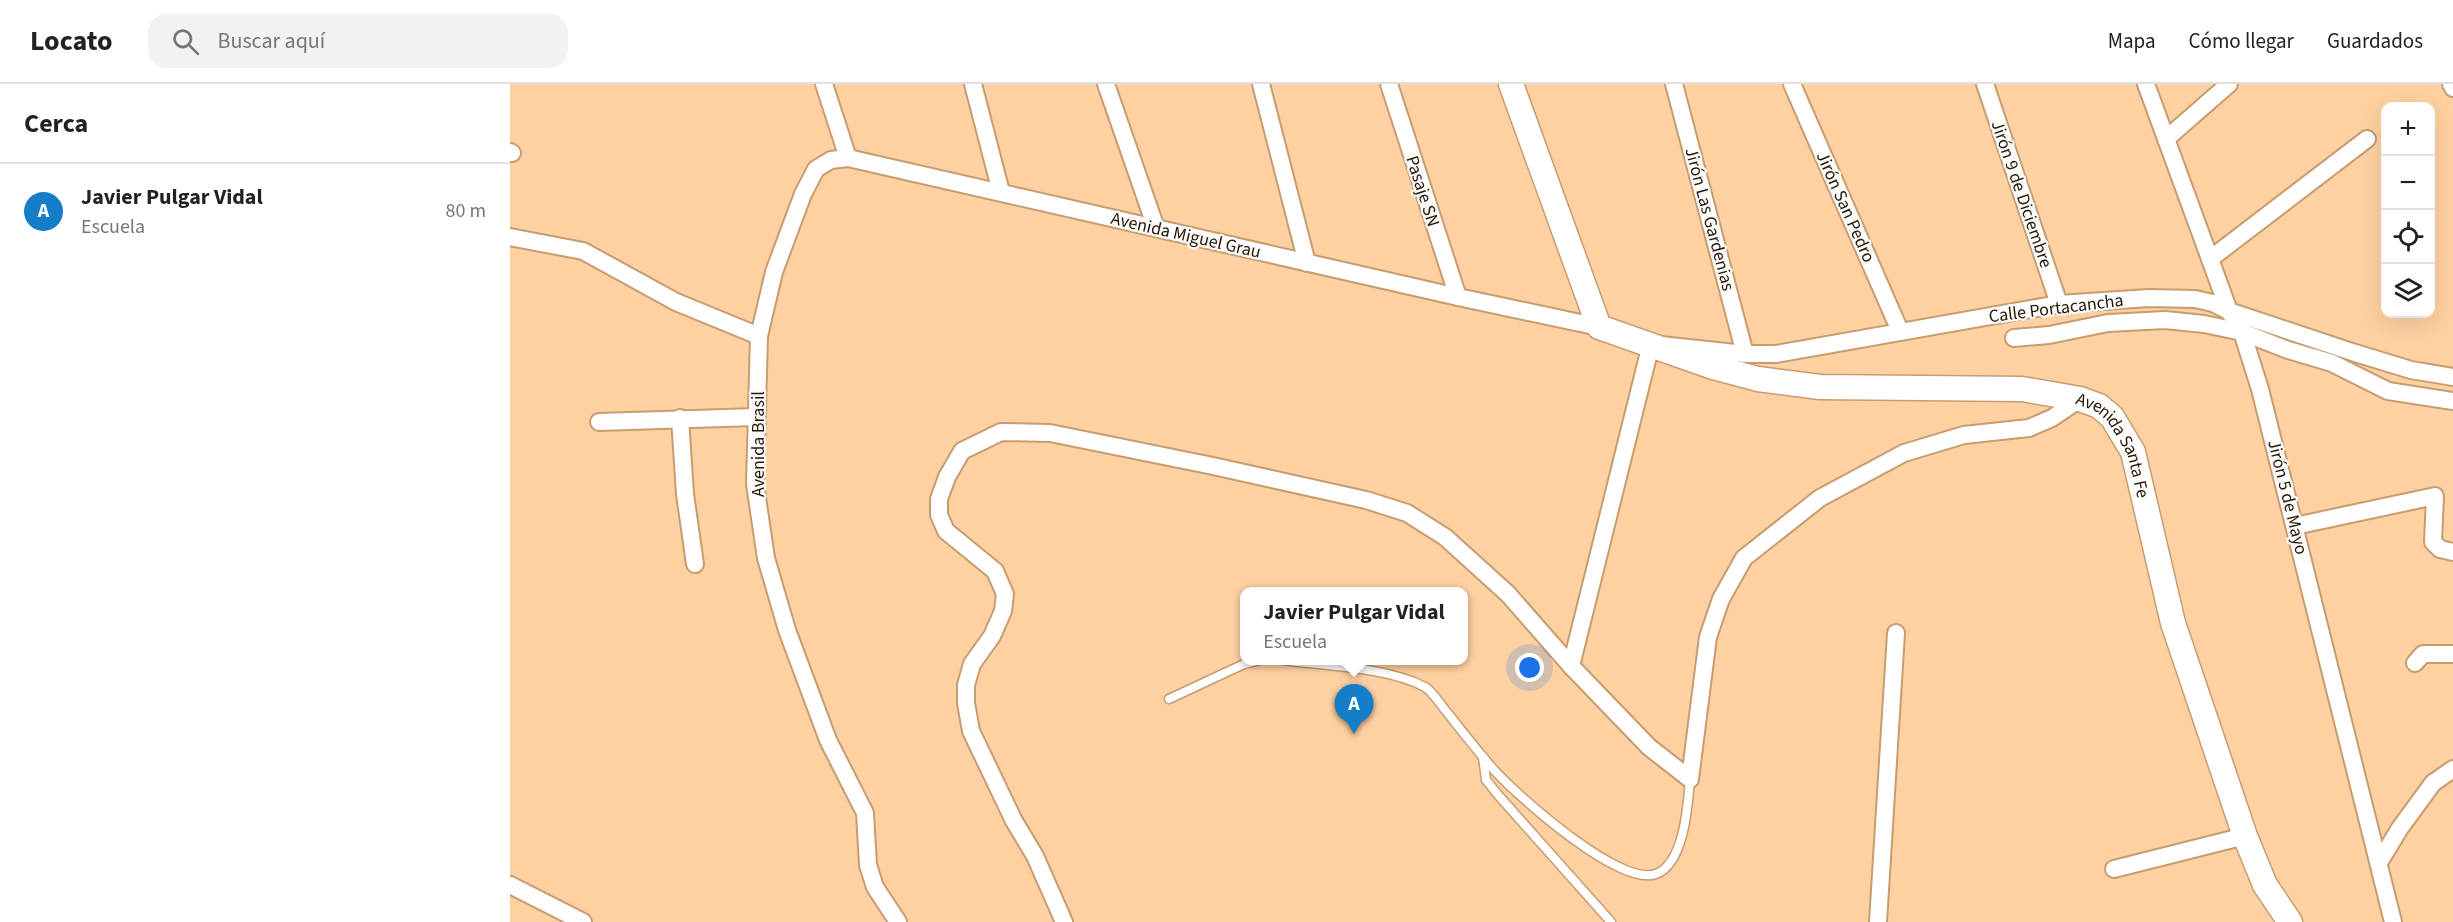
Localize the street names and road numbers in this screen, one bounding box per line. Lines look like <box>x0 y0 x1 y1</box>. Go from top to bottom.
street label: Jirón 9 de Diciembre <box>1985 117 2058 271</box>
street label: Jirón Las Gardenias <box>1678 145 1741 294</box>
street label: Jirón San Pedro <box>1810 148 1881 267</box>
street label: Pasaje SN <box>1399 152 1446 230</box>
street label: Avenida Miguel Grau <box>1108 206 1263 265</box>
street label: Calle Portacancha <box>1987 288 2125 329</box>
street label: Avenida Santa Fe <box>2072 387 2155 501</box>
street label: Avenida Brasil <box>746 391 771 497</box>
street label: Jirón 5 de Mayo <box>2261 437 2314 557</box>

